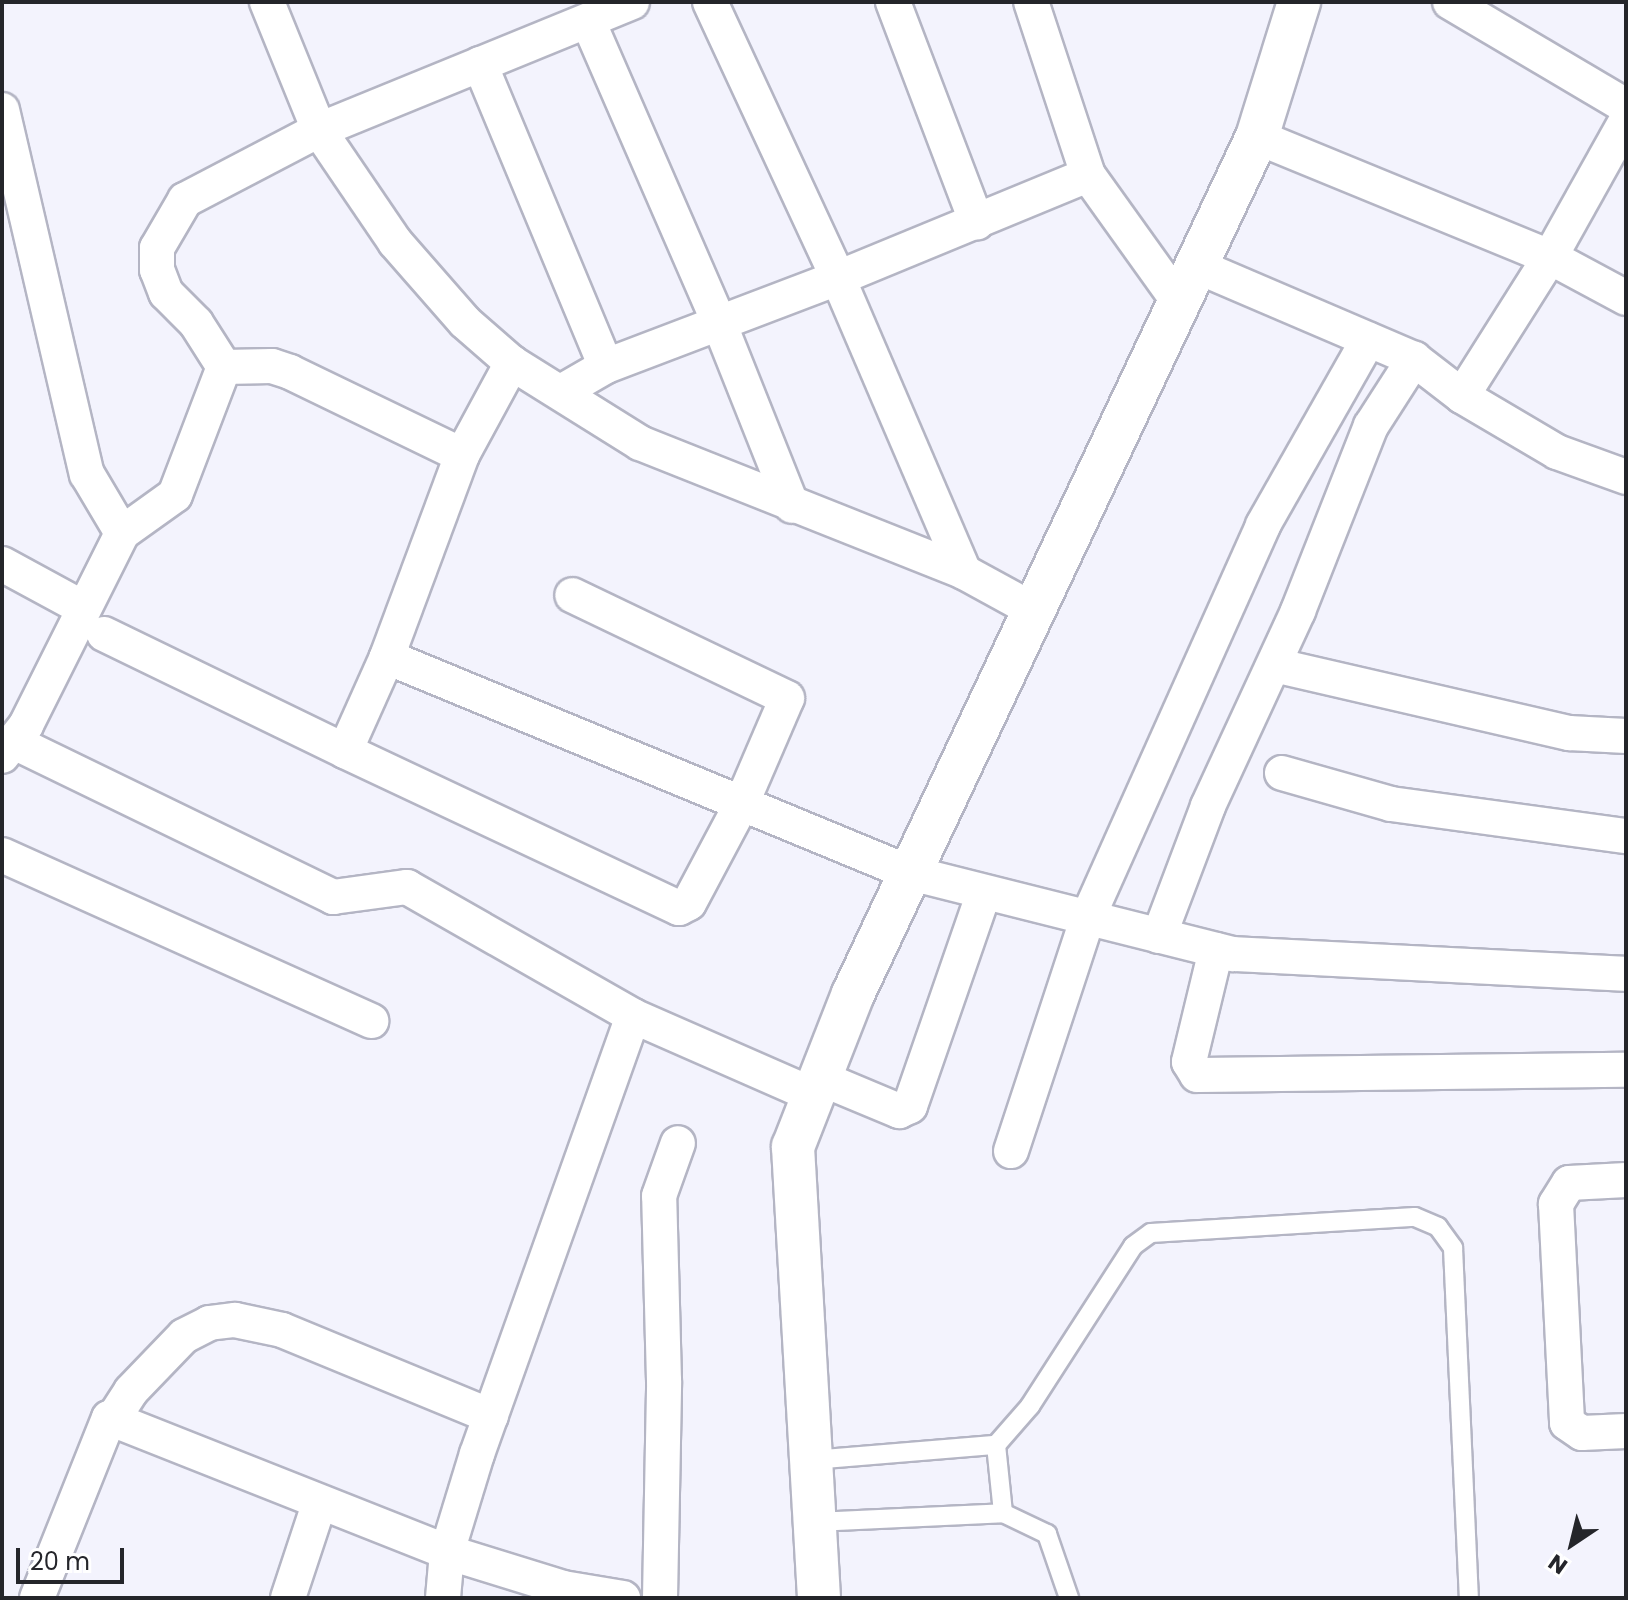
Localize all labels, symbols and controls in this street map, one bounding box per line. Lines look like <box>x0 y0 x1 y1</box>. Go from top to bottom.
north arrow <box>1532 1504 1612 1584</box>
scale bar <box>20 1532 128 1582</box>
text: 20 m <box>30 1545 90 1578</box>
text: N <box>1542 1547 1574 1582</box>

